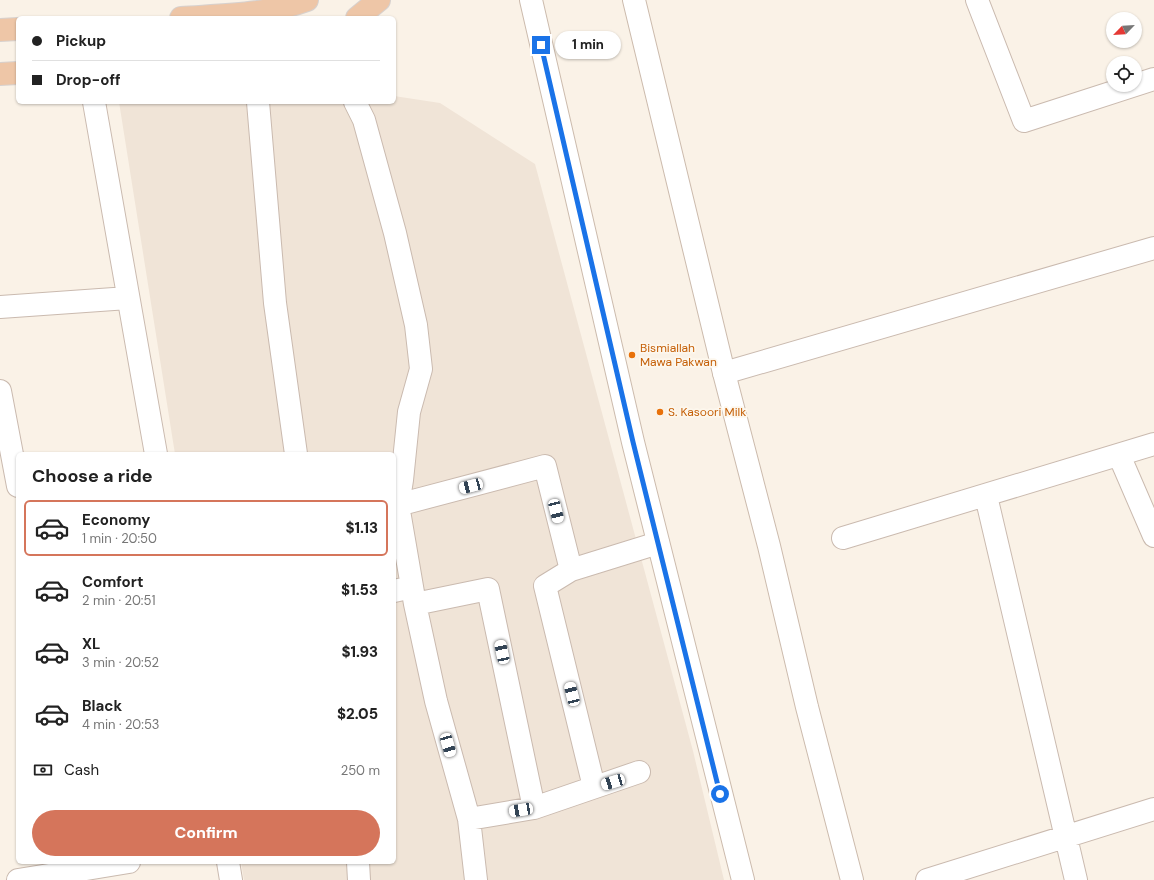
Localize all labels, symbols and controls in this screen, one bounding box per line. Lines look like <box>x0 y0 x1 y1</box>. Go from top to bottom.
north arrow <box>1106 12 1142 48</box>
map controls <box>1106 12 1142 92</box>
text: Pickup <box>56 31 106 51</box>
callout: 1 min <box>555 31 621 59</box>
route end <box>532 36 550 54</box>
text: 1 min <box>572 36 604 53</box>
button: locate <box>1106 56 1142 92</box>
text: Drop-off <box>56 70 121 90</box>
place label: Bismiallah Mawa Pakwan <box>640 340 717 370</box>
marker: Bismiallah Mawa Pakwan <box>627 350 637 360</box>
place label: S. Kasoori Milk <box>668 404 746 420</box>
marker: S. Kasoori Milk <box>655 407 665 417</box>
text: Choose a ride <box>32 464 153 488</box>
car <box>458 477 484 495</box>
car <box>547 498 565 524</box>
icon: car <box>34 510 70 546</box>
text: Economy <box>82 510 150 530</box>
text: $1.13 <box>345 518 378 538</box>
text: 1 min · 20:50 <box>82 530 157 547</box>
icon: car <box>34 572 70 608</box>
text: Comfort <box>82 572 143 592</box>
text: $1.53 <box>341 580 378 600</box>
text: 2 min · 20:51 <box>82 592 155 609</box>
icon: car <box>34 634 70 670</box>
text: XL <box>82 634 100 654</box>
car <box>494 639 510 665</box>
text: $1.93 <box>341 642 378 662</box>
text: 3 min · 20:52 <box>82 654 159 671</box>
car <box>563 681 581 707</box>
icon: car <box>34 696 70 732</box>
text: Black <box>82 696 122 716</box>
text: $2.05 <box>337 704 378 724</box>
text: 4 min · 20:53 <box>82 716 160 733</box>
car <box>439 732 457 758</box>
icon: cash <box>32 759 54 781</box>
text: Cash <box>64 760 99 780</box>
text: 250 m <box>341 762 380 779</box>
car <box>600 773 626 791</box>
route start <box>711 785 729 803</box>
car <box>508 802 534 818</box>
button: Confirm <box>32 810 380 856</box>

